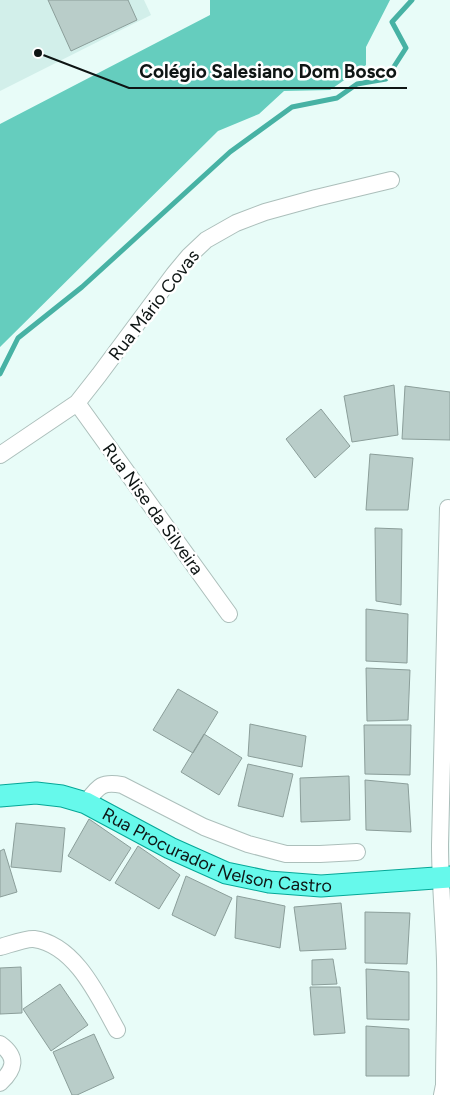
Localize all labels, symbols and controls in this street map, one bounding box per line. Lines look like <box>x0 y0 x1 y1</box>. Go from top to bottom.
callout: Colégio Salesiano Dom Bosco <box>129 54 407 88</box>
text: Colégio Salesiano Dom Bosco <box>139 60 397 83</box>
street label: Rua Mário Covas <box>104 245 204 365</box>
street label: Rua Nise da Silveira <box>98 439 208 579</box>
street label: Rua Procurador Nelson Castro <box>98 803 332 897</box>

